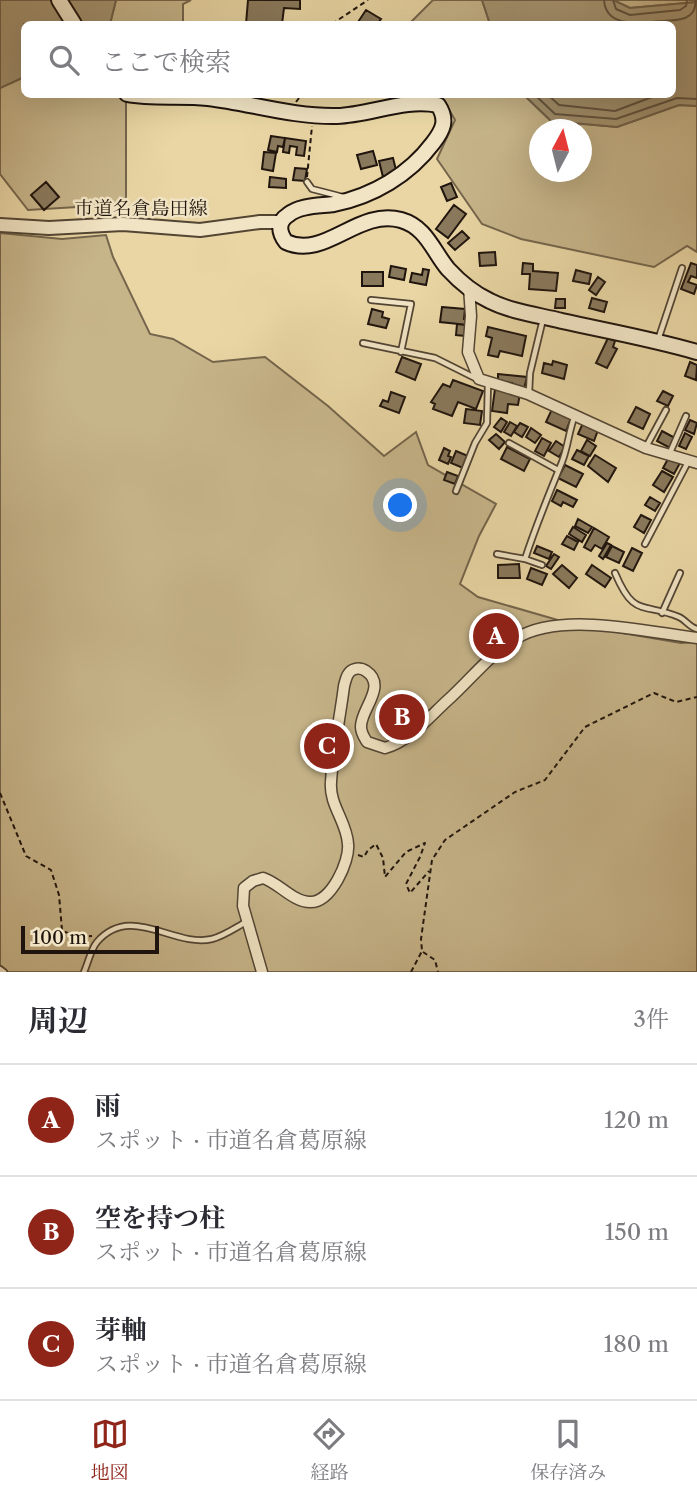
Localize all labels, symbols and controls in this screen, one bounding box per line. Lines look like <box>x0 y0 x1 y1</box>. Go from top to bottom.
search box <box>21 21 676 98</box>
icon: search <box>45 41 83 79</box>
text: ここで検索 <box>101 46 231 78</box>
north arrow <box>529 119 592 182</box>
street label: 市道名倉島田線 <box>74 197 208 220</box>
your location <box>383 488 417 522</box>
pin: A <box>473 610 519 662</box>
pin: B <box>379 691 425 743</box>
pin: C <box>304 720 350 772</box>
scale bar <box>21 923 159 955</box>
text: 100 m <box>32 926 87 949</box>
text: 周辺 <box>28 1002 88 1039</box>
text: 3件 <box>633 1005 669 1033</box>
text: 雨 <box>95 1090 121 1122</box>
text: A <box>42 1106 60 1134</box>
text: 120 m <box>604 1106 669 1134</box>
text: スポット · 市道名倉葛原線 <box>95 1126 367 1154</box>
text: 空を持つ柱 <box>95 1202 225 1234</box>
text: B <box>42 1218 60 1246</box>
text: 150 m <box>605 1218 669 1246</box>
text: スポット · 市道名倉葛原線 <box>95 1238 367 1266</box>
text: 芽軸 <box>95 1314 147 1346</box>
text: C <box>42 1330 60 1358</box>
text: 180 m <box>604 1330 669 1358</box>
text: スポット · 市道名倉葛原線 <box>95 1350 367 1378</box>
tab: 地図 <box>91 1415 129 1484</box>
tab: 経路 <box>310 1415 348 1484</box>
tab: 保存済み <box>530 1415 606 1484</box>

